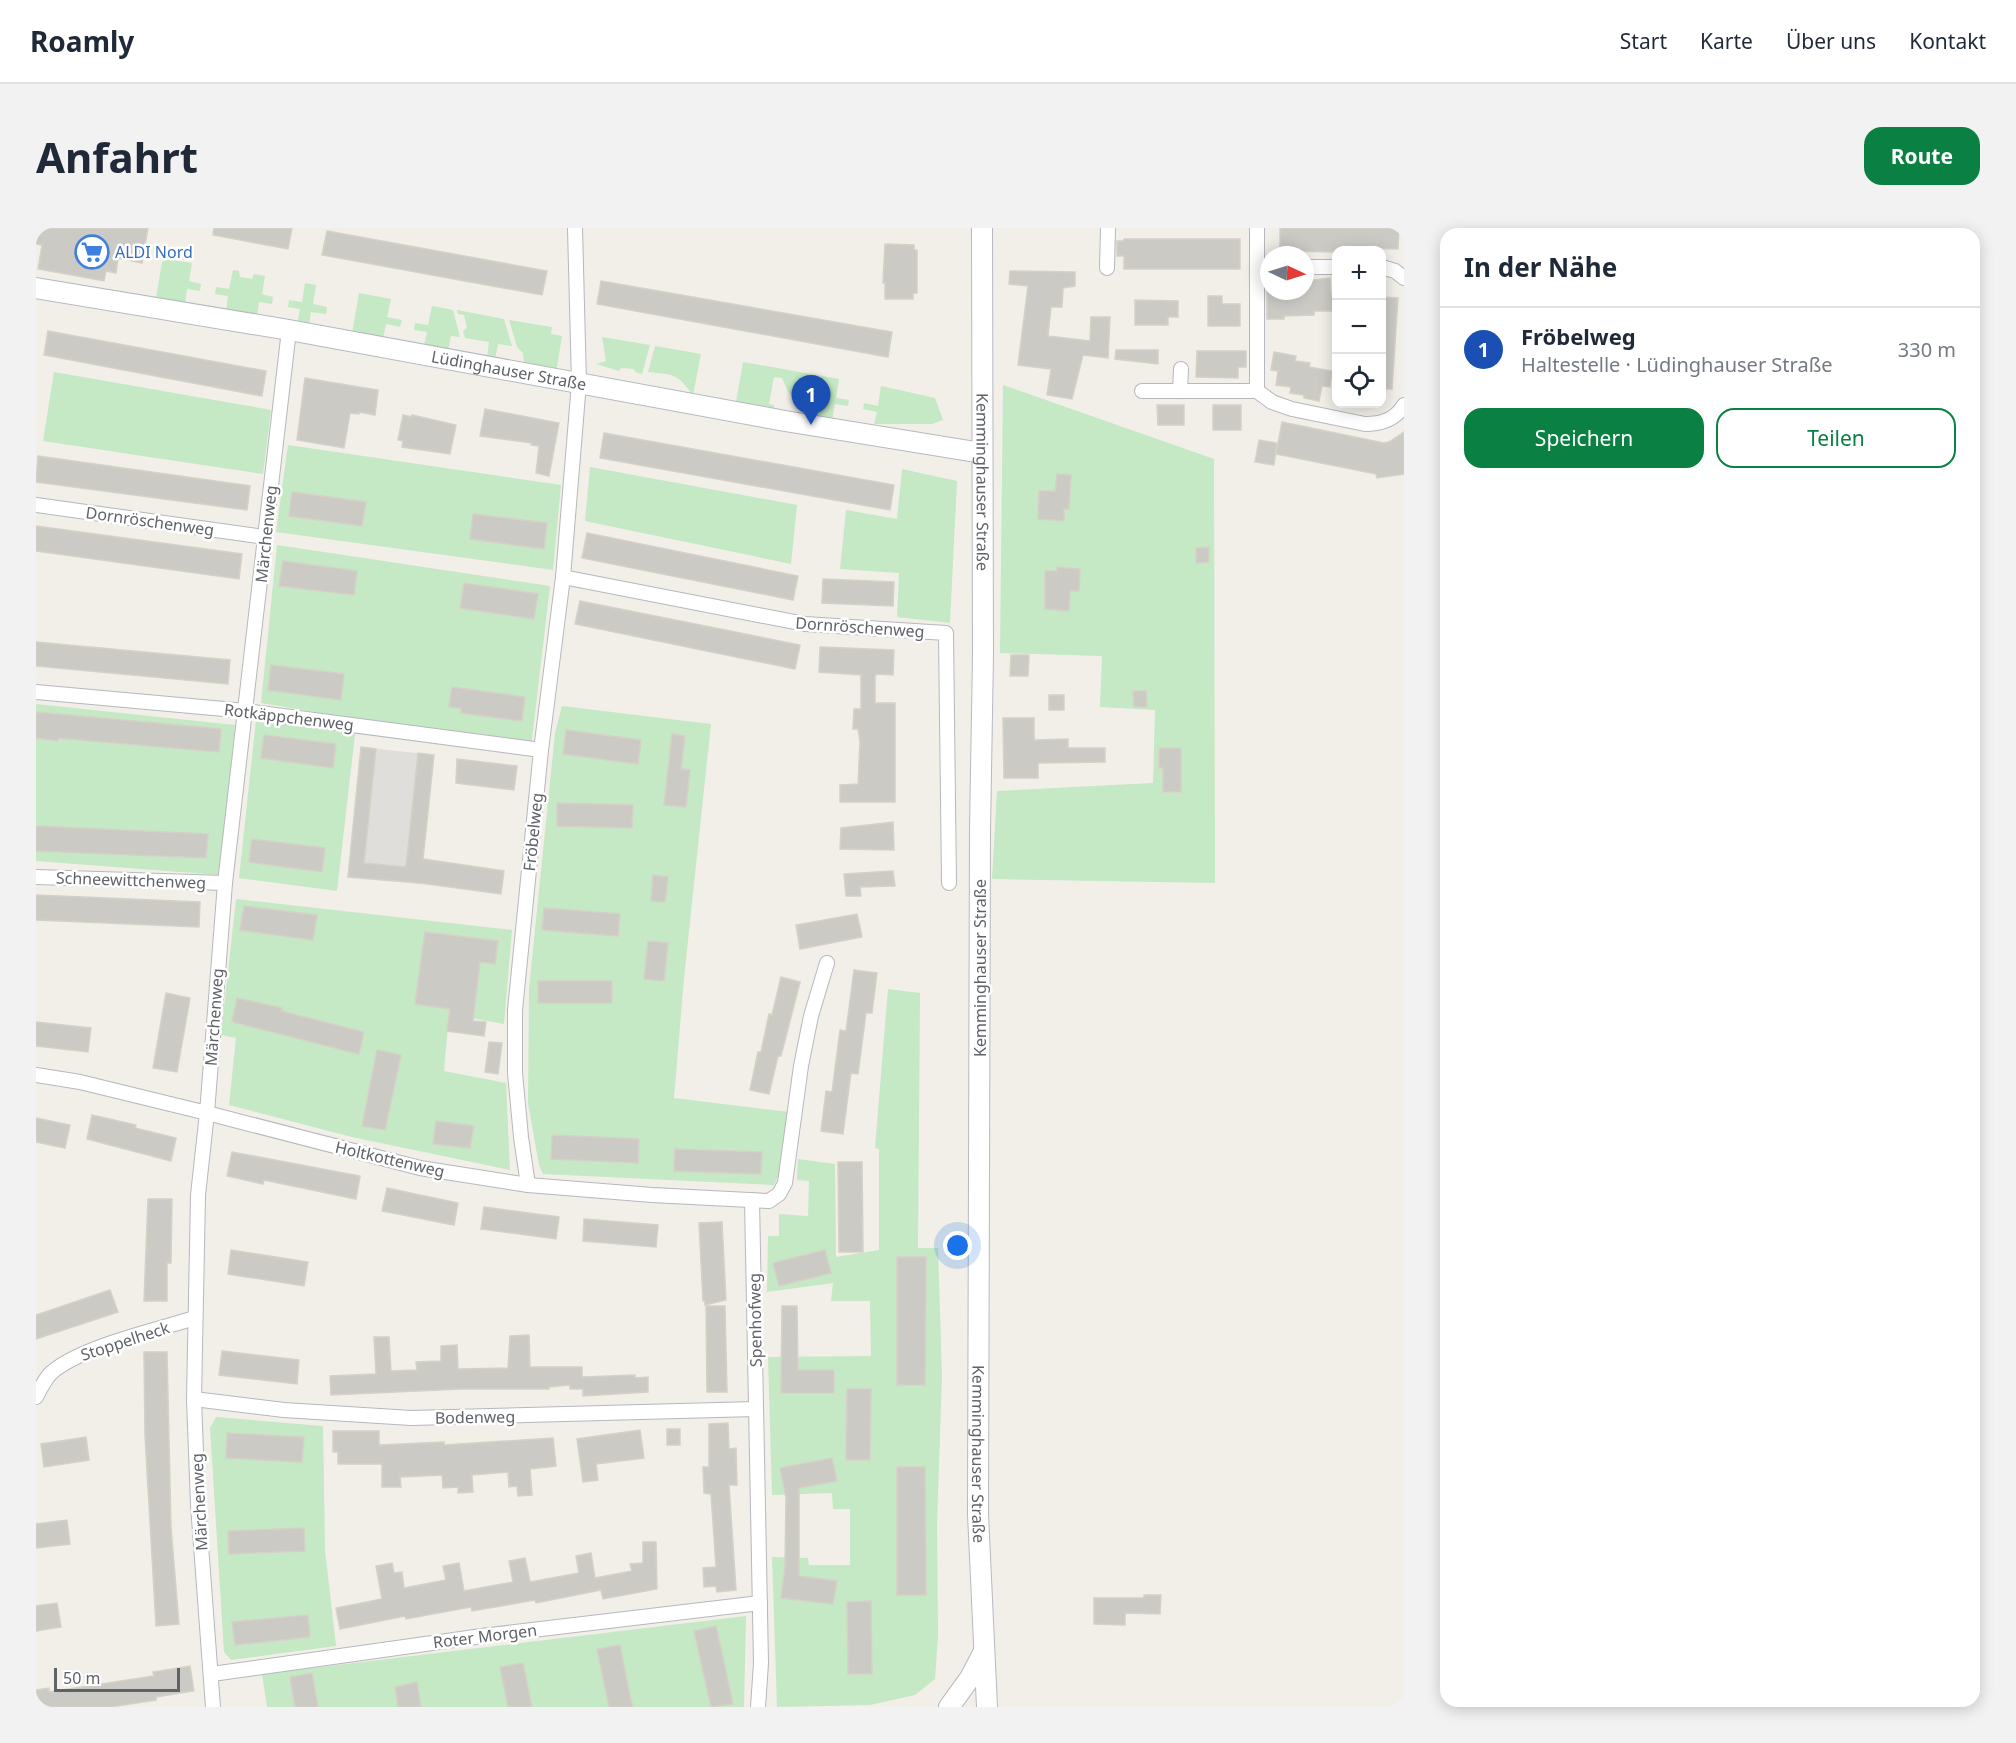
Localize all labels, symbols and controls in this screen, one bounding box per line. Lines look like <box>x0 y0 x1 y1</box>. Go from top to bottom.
text: Roamly <box>30 22 134 60</box>
text: Start <box>1620 27 1667 55</box>
text: Karte <box>1700 27 1753 55</box>
text: Über uns <box>1786 27 1876 55</box>
text: Kontakt <box>1909 27 1986 55</box>
button: Route <box>1864 127 1980 185</box>
text: Anfahrt <box>36 128 198 185</box>
supermarket icon: ALDI Nord <box>74 234 110 270</box>
place label: ALDI Nord <box>115 241 193 263</box>
north arrow <box>1260 246 1314 300</box>
map controls <box>1332 246 1386 408</box>
button: + <box>1332 246 1386 300</box>
text: In der Nähe <box>1464 249 1617 285</box>
button: − <box>1332 300 1386 354</box>
text: Fröbelweg <box>1521 321 1636 351</box>
text: 1 <box>1478 336 1489 363</box>
text: 330 m <box>1898 336 1956 363</box>
street label: Lüdinghauser Straße <box>430 345 588 395</box>
text: Haltestelle · Lüdinghauser Straße <box>1521 351 1833 378</box>
button: locate <box>1332 354 1386 408</box>
pin: 1 <box>792 376 830 425</box>
street label: Kemminghauser Straße <box>971 393 994 571</box>
button: Speichern <box>1464 408 1704 468</box>
button: Teilen <box>1716 408 1956 468</box>
street label: Märchenweg <box>250 484 282 584</box>
street label: Dornröschenweg <box>84 501 216 541</box>
street label: Dornröschenweg <box>795 612 925 642</box>
street label: Rotkäppchenweg <box>223 698 355 736</box>
street label: Fröbelweg <box>518 792 548 872</box>
street label: Schneewittchenweg <box>56 866 206 894</box>
street label: Kemminghauser Straße <box>969 879 991 1057</box>
street label: Märchenweg <box>200 968 228 1066</box>
street label: Holtkottenweg <box>333 1136 447 1182</box>
your location <box>943 1231 972 1260</box>
street label: Spenhofweg <box>743 1273 767 1367</box>
street label: Stoppelheck <box>78 1316 173 1366</box>
street label: Kemminghauser Straße <box>967 1365 990 1543</box>
street label: Bodenweg <box>435 1405 515 1429</box>
street label: Märchenweg <box>185 1453 213 1551</box>
street label: Roter Morgen <box>432 1619 538 1653</box>
scale bar <box>54 1665 180 1692</box>
text: 50 m <box>63 1667 100 1689</box>

